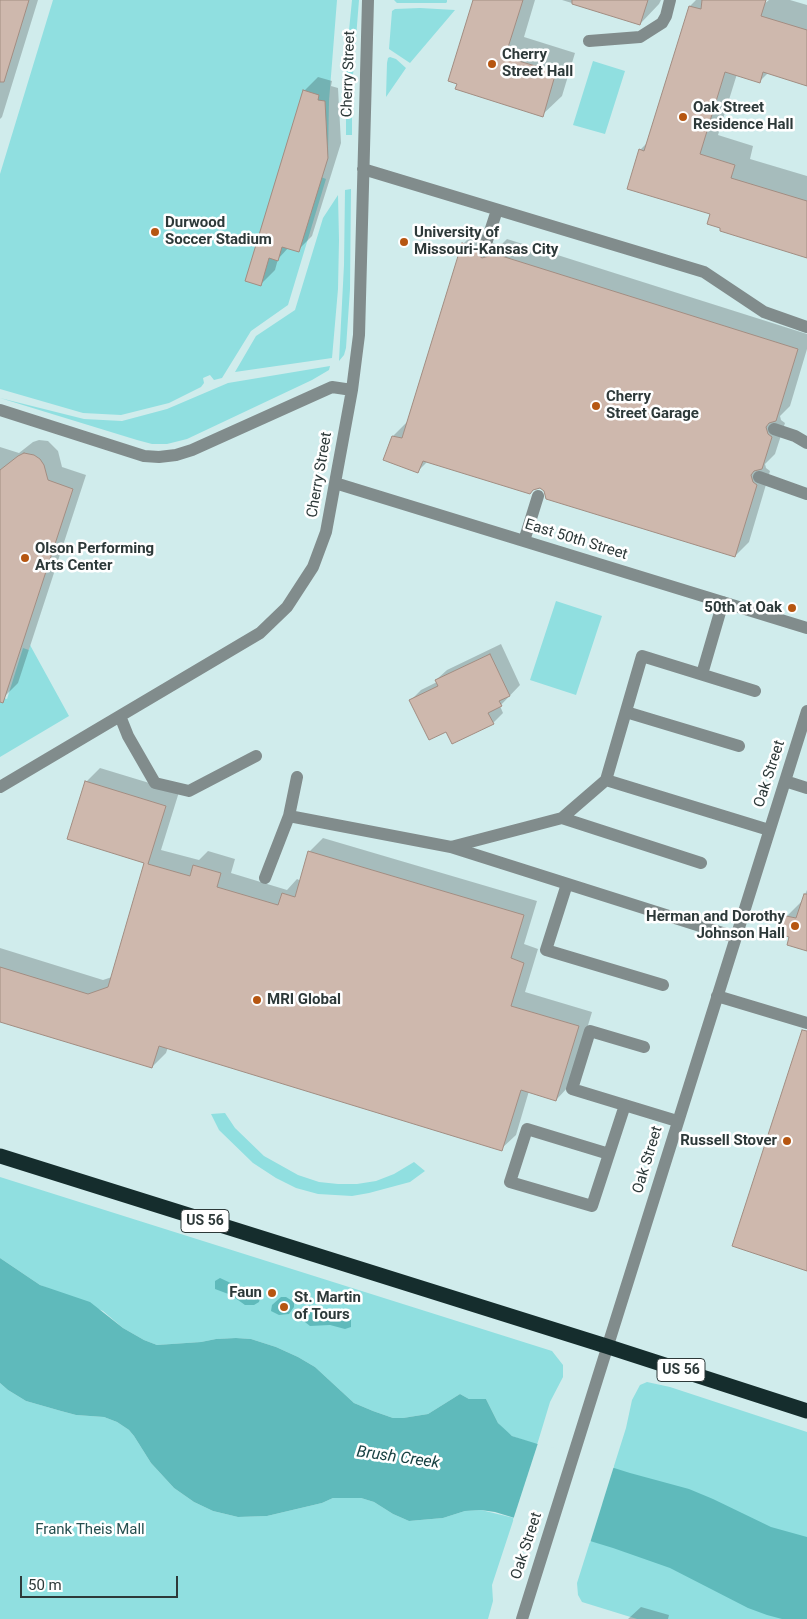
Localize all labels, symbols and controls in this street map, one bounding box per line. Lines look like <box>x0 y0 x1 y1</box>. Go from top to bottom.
street label: Cherry Street <box>338 30 360 118</box>
place label: Cherry Street Hall <box>502 46 573 81</box>
marker: Cherry Street Hall <box>486 58 498 70</box>
place label: Oak Street Residence Hall <box>693 99 794 134</box>
marker: Oak Street Residence Hall <box>677 111 689 123</box>
place label: Durwood Soccer Stadium <box>165 214 272 249</box>
place label: University of Missouri-Kansas City <box>414 224 558 259</box>
marker: Durwood Soccer Stadium <box>149 226 161 238</box>
marker: University of Missouri-Kansas City <box>398 236 410 248</box>
place label: Cherry Street Garage <box>606 388 699 423</box>
marker: Cherry Street Garage <box>590 400 602 412</box>
street label: Cherry Street <box>304 431 336 519</box>
street label: East 50th Street <box>523 516 629 564</box>
place label: Olson Performing Arts Center <box>35 540 154 575</box>
marker: Olson Performing Arts Center <box>19 552 31 564</box>
place label: 50th at Oak <box>704 599 782 617</box>
marker: 50th at Oak <box>786 602 798 614</box>
street label: Oak Street <box>751 738 789 810</box>
place label: Herman and Dorothy Johnson Hall <box>646 908 785 943</box>
marker: Herman and Dorothy Johnson Hall <box>789 920 801 932</box>
place label: MRI Global <box>267 991 341 1009</box>
marker: MRI Global <box>251 994 263 1006</box>
street label: Oak Street <box>629 1124 667 1196</box>
place label: Russell Stover <box>680 1132 777 1150</box>
marker: Russell Stover <box>781 1135 793 1147</box>
road number: US 56 <box>181 1210 229 1232</box>
place label: Faun <box>229 1284 262 1302</box>
marker: Faun <box>266 1287 278 1299</box>
place label: St. Martin of Tours <box>294 1289 361 1324</box>
marker: St. Martin of Tours <box>278 1301 290 1313</box>
road number: US 56 <box>657 1358 705 1382</box>
water label: Brush Creek <box>355 1443 441 1473</box>
street label: Oak Street <box>508 1510 546 1582</box>
park label: Frank Theis Mall <box>35 1521 145 1539</box>
scale bar <box>22 1566 180 1598</box>
text: 50 m <box>28 1576 62 1594</box>

